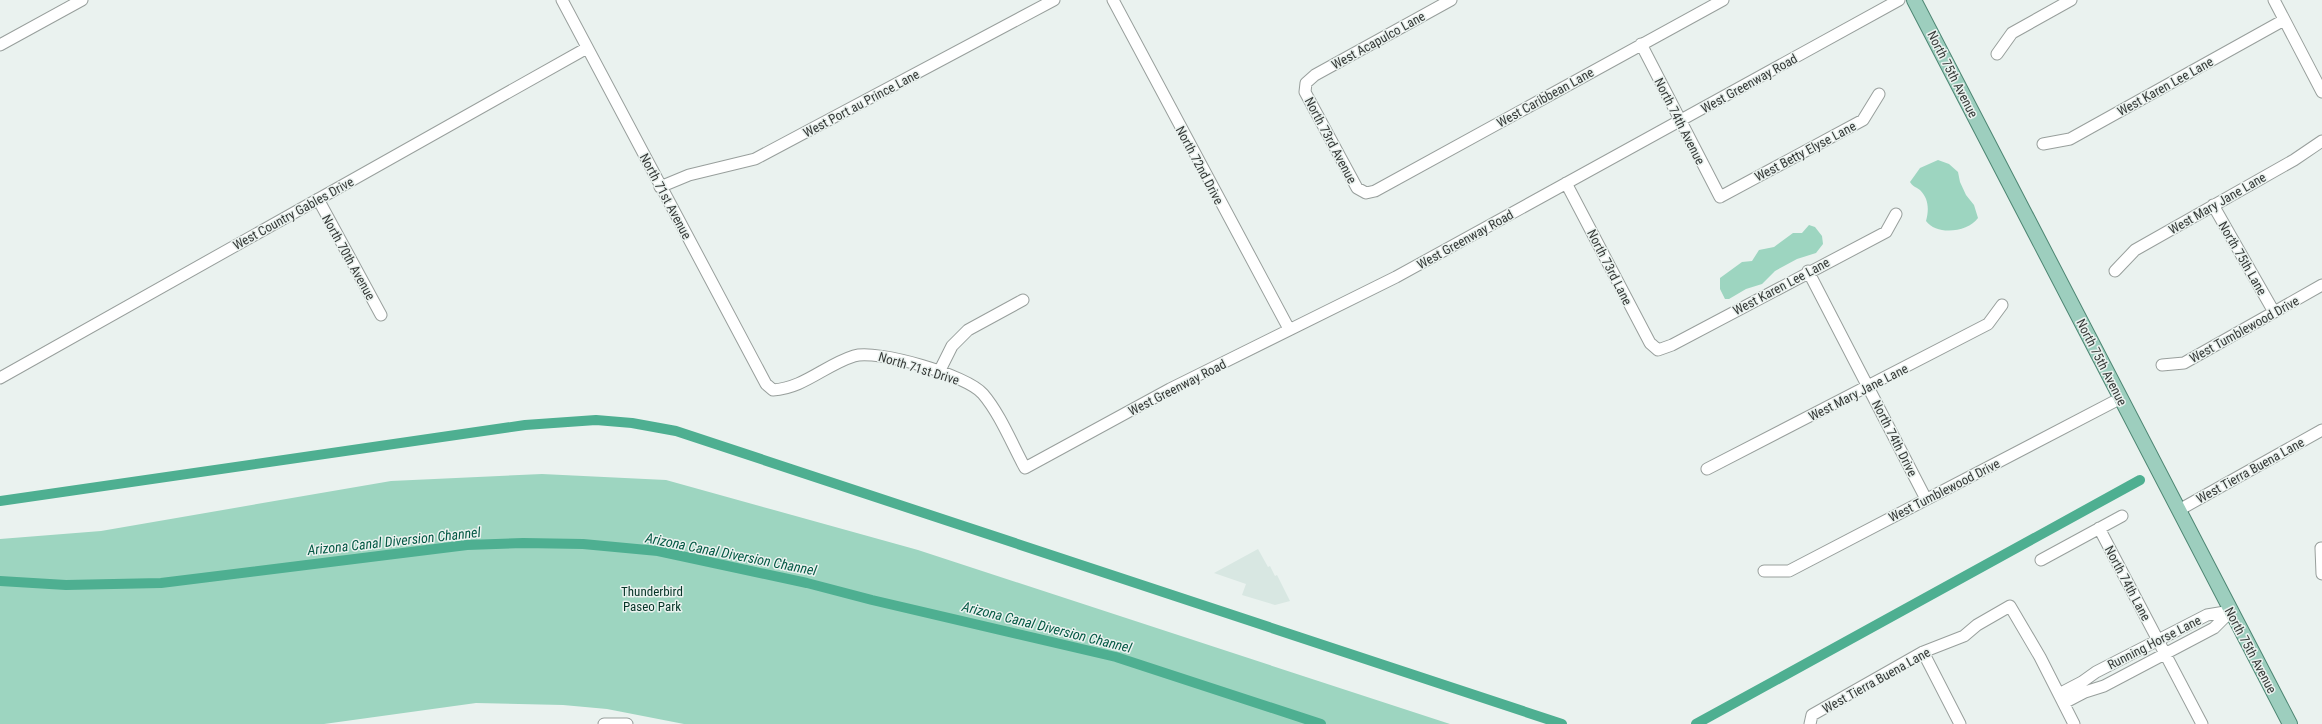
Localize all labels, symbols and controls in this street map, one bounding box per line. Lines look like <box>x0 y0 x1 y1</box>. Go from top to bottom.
street label: West Acapulco Lane <box>1329 9 1427 72</box>
street label: North 75th Avenue <box>1924 28 1981 120</box>
street label: West Greenway Road <box>1699 51 1800 116</box>
street label: West Karen Lee Lane <box>2115 54 2216 119</box>
street label: West Caribbean Lane <box>1494 65 1596 130</box>
street label: West Port au Prince Lane <box>801 67 922 140</box>
street label: North 74th Avenue <box>1651 75 1708 167</box>
street label: North 73rd Avenue <box>1302 95 1360 186</box>
street label: West Betty Elyse Lane <box>1752 118 1858 184</box>
street label: North 72nd Drive <box>1173 124 1226 207</box>
street label: North 71st Avenue <box>637 151 694 242</box>
street label: West Mary Jane Lane <box>2166 169 2269 237</box>
street label: West Country Gables Drive <box>230 174 356 253</box>
street label: West Greenway Road <box>1415 207 1516 272</box>
street label: North 70th Avenue <box>319 212 378 303</box>
street label: North 75th Lane <box>2215 219 2270 298</box>
street label: North 73rd Lane <box>1584 227 1635 308</box>
street label: West Karen Lee Lane <box>1730 255 1832 318</box>
street label: West Tumblewood Drive <box>2187 293 2302 366</box>
street label: North 75th Avenue <box>2073 316 2130 408</box>
street label: North 71st Drive <box>877 349 961 388</box>
street label: West Greenway Road <box>1126 356 1229 419</box>
street label: West Mary Jane Lane <box>1806 361 1911 424</box>
street label: North 74th Drive <box>1869 397 1920 479</box>
street label: West Tierra Buena Lane <box>2194 435 2307 506</box>
street label: West Tumblewood Drive <box>1886 456 2002 525</box>
water label: Arizona Canal Diversion Channel <box>306 524 482 558</box>
water label: Arizona Canal Diversion Channel <box>643 529 819 579</box>
street label: North 74th Lane <box>2102 543 2154 623</box>
park label: Thunderbird Paseo Park <box>621 584 683 614</box>
water label: Arizona Canal Diversion Channel <box>960 598 1134 656</box>
street label: North 75th Avenue <box>2222 605 2280 696</box>
street label: Running Horse Lane <box>2105 612 2203 672</box>
street label: West Tierra Buena Lane <box>1820 645 1933 716</box>

